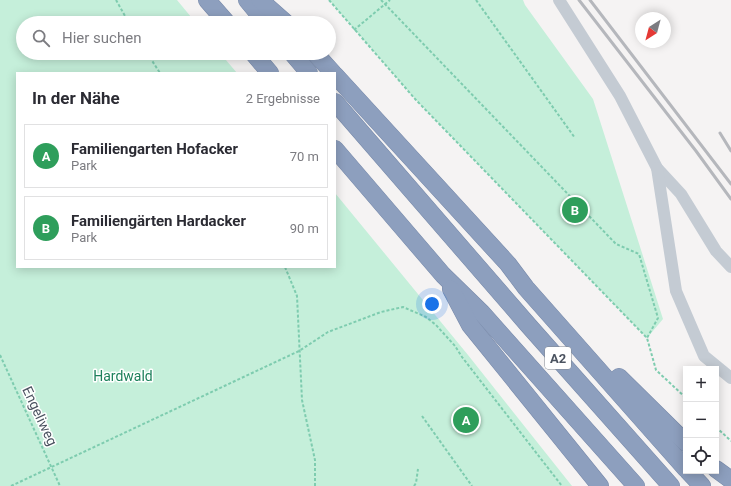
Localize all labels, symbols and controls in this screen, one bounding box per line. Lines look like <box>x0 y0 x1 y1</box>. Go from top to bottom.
north arrow <box>635 12 671 48</box>
search box <box>16 16 336 60</box>
icon: search <box>30 27 52 49</box>
text: Hier suchen <box>62 29 141 47</box>
text: In der Nähe <box>32 88 120 108</box>
text: 2 Ergebnisse <box>246 91 320 106</box>
text: Familiengarten Hofacker <box>71 140 238 158</box>
text: A <box>42 149 50 164</box>
text: 70 m <box>290 149 319 164</box>
text: Park <box>71 158 97 173</box>
pin: B <box>562 195 588 225</box>
text: Familiengärten Hardacker <box>71 212 246 230</box>
text: B <box>42 221 50 236</box>
text: 90 m <box>290 221 319 236</box>
text: Park <box>71 230 97 245</box>
your location <box>422 294 442 314</box>
road number: A2 <box>545 347 571 369</box>
map controls <box>683 366 719 474</box>
button: + <box>683 366 719 402</box>
park label: Hardwald <box>93 368 153 384</box>
street label: Engeliweg <box>19 384 61 448</box>
button: − <box>683 402 719 438</box>
pin: A <box>453 405 479 435</box>
button: locate <box>683 438 719 474</box>

